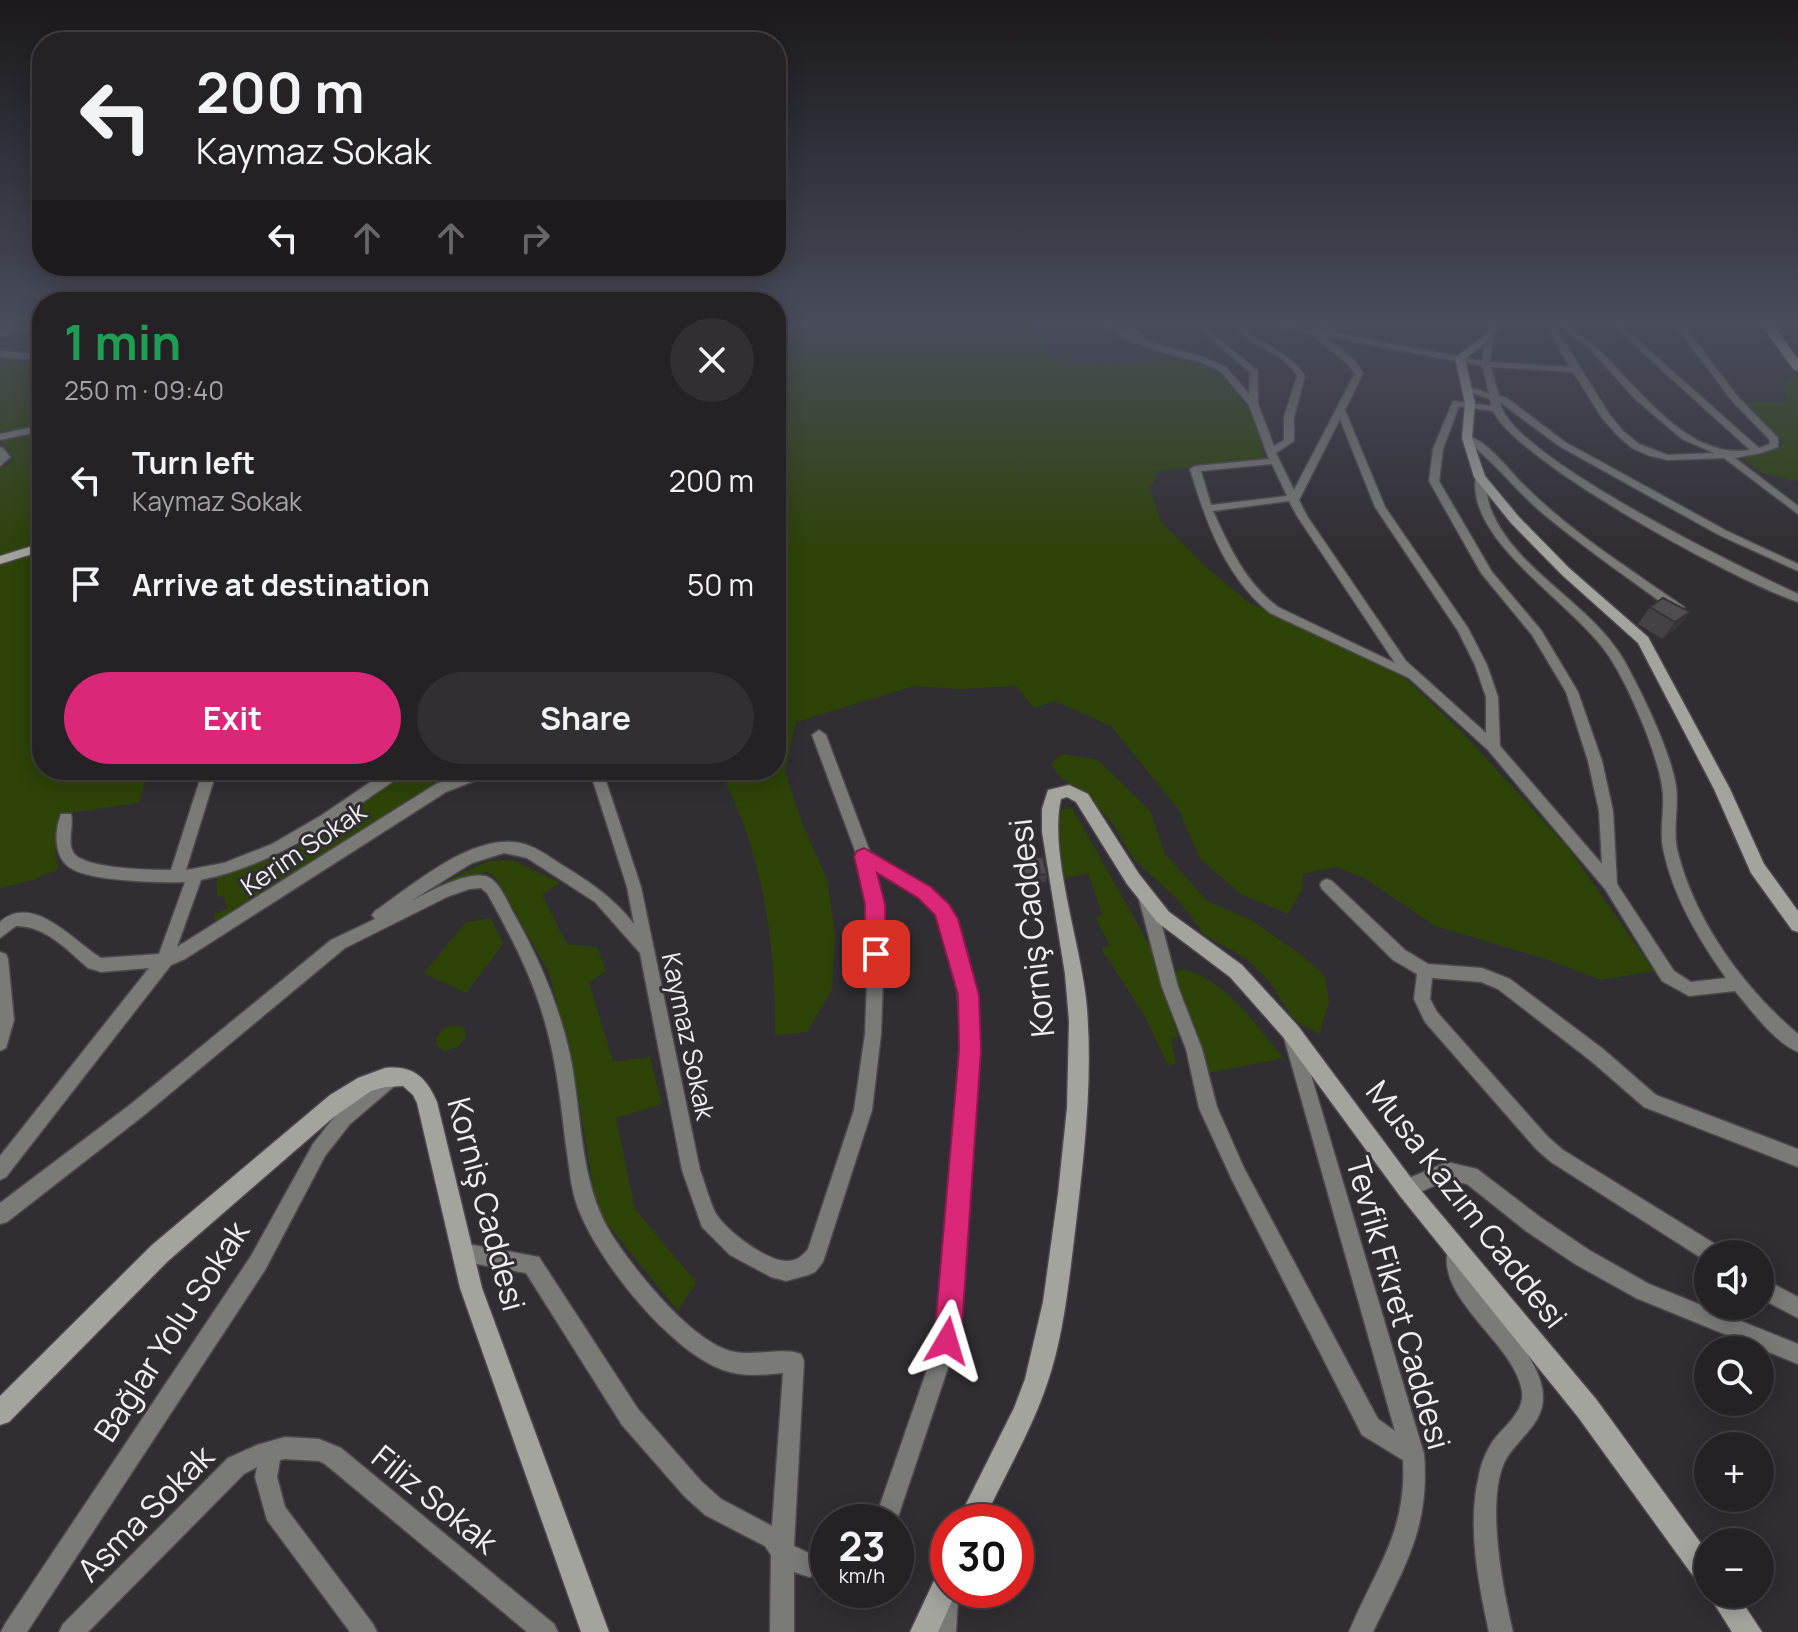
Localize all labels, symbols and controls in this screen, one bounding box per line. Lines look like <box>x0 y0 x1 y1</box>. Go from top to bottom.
text: 200 m <box>196 53 365 130</box>
icon: left <box>64 64 168 168</box>
text: Kaymaz Sokak <box>196 126 431 175</box>
icon: left <box>261 216 305 260</box>
icon: ahead <box>345 216 389 260</box>
icon: ahead <box>429 216 473 260</box>
icon: right <box>513 216 557 260</box>
text: 1 min <box>64 309 181 374</box>
button: close <box>670 318 754 402</box>
text: 250 m · 09:40 <box>64 372 224 408</box>
text: Turn left <box>132 442 255 483</box>
icon: left <box>64 458 108 502</box>
text: 200 m <box>669 460 754 501</box>
text: Kaymaz Sokak <box>132 483 302 519</box>
icon: arrive <box>64 562 108 606</box>
text: Arrive at destination <box>132 564 430 605</box>
text: 50 m <box>687 564 754 605</box>
button: Exit <box>64 672 401 764</box>
button: Share <box>417 672 754 764</box>
street label: Kerim Sokak <box>233 792 374 903</box>
street label: Korniş Caddesi <box>998 817 1064 1039</box>
pin <box>842 920 910 988</box>
icon: arrive <box>854 932 898 976</box>
street label: Kaymaz Sokak <box>654 949 724 1124</box>
street label: Musa Kazım Caddesi <box>1356 1071 1578 1337</box>
street label: Korniş Caddesi <box>437 1092 537 1316</box>
street label: Tevfik Fikret Caddesi <box>1336 1152 1462 1454</box>
street label: Bağlar Yolu Sokak <box>83 1211 259 1450</box>
map controls <box>1694 1240 1774 1608</box>
button: sound <box>1694 1240 1774 1320</box>
position arrow <box>905 1299 989 1383</box>
button: search <box>1694 1336 1774 1416</box>
button: + <box>1694 1432 1774 1512</box>
street label: Asma Sokak <box>67 1434 224 1591</box>
street label: Filiz Sokak <box>363 1435 508 1564</box>
speed limit sign: 30 <box>930 1504 1034 1608</box>
text: 23 <box>838 1518 886 1573</box>
button: − <box>1694 1528 1774 1608</box>
text: km/h <box>839 1562 885 1589</box>

